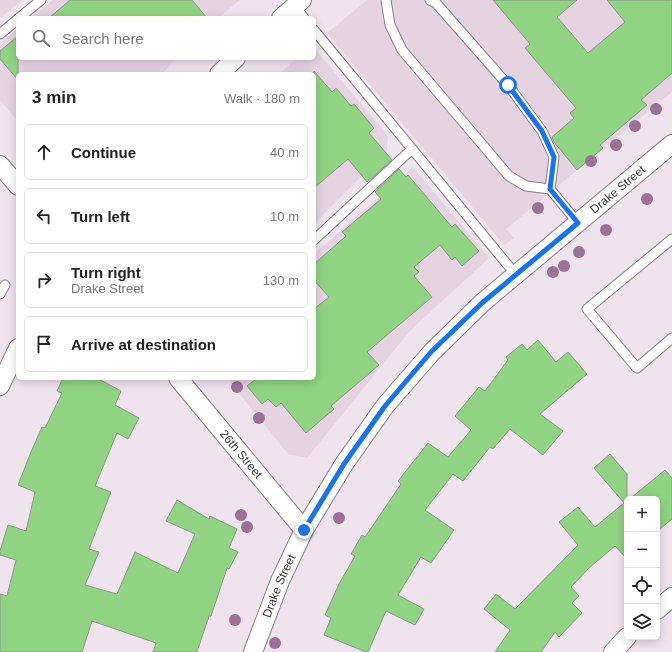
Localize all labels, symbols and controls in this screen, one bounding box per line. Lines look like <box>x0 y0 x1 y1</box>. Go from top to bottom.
search box <box>16 16 316 60</box>
icon: search <box>30 27 52 49</box>
text: Search here <box>62 30 144 47</box>
route start <box>499 76 517 94</box>
text: 3 min <box>32 88 76 107</box>
text: Walk · 180 m <box>224 91 300 106</box>
icon: ahead <box>33 141 55 163</box>
text: Continue <box>71 144 136 161</box>
text: 40 m <box>270 145 299 160</box>
street label: Drake Street <box>587 162 649 217</box>
icon: left <box>33 205 55 227</box>
text: Turn left <box>71 208 130 225</box>
text: 10 m <box>270 209 299 224</box>
text: Turn right <box>71 264 141 281</box>
icon: right <box>33 269 55 291</box>
text: 130 m <box>263 273 299 288</box>
text: Drake Street <box>71 281 144 296</box>
icon: arrive <box>33 333 55 355</box>
text: Arrive at destination <box>71 336 216 353</box>
street label: 26th Street <box>217 427 266 482</box>
map controls <box>624 496 660 640</box>
button: + <box>624 496 660 532</box>
route end <box>295 521 313 539</box>
button: − <box>624 532 660 568</box>
street label: Drake Street <box>260 551 299 620</box>
button: locate <box>624 568 660 604</box>
button: layers <box>624 604 660 640</box>

